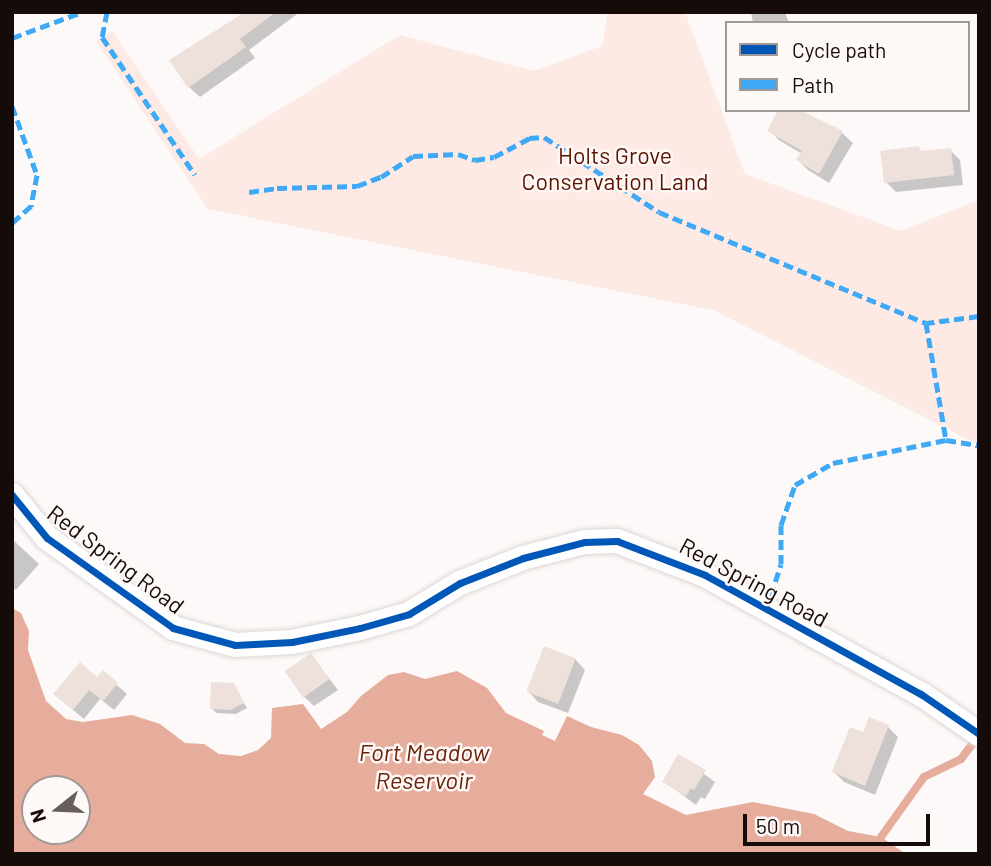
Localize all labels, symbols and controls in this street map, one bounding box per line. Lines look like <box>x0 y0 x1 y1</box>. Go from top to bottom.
legend <box>725 21 970 112</box>
text: Cycle path <box>792 37 886 62</box>
text: Path <box>792 72 834 97</box>
park label: Holts Grove Conservation Land <box>522 141 708 195</box>
street label: Red Spring Road <box>42 499 190 619</box>
street label: Red Spring Road <box>675 531 833 633</box>
water label: Fort Meadow Reservoir <box>359 738 489 794</box>
north arrow <box>21 775 91 845</box>
scale bar <box>746 800 933 844</box>
text: N <box>25 806 50 826</box>
text: 50 m <box>756 813 800 838</box>

